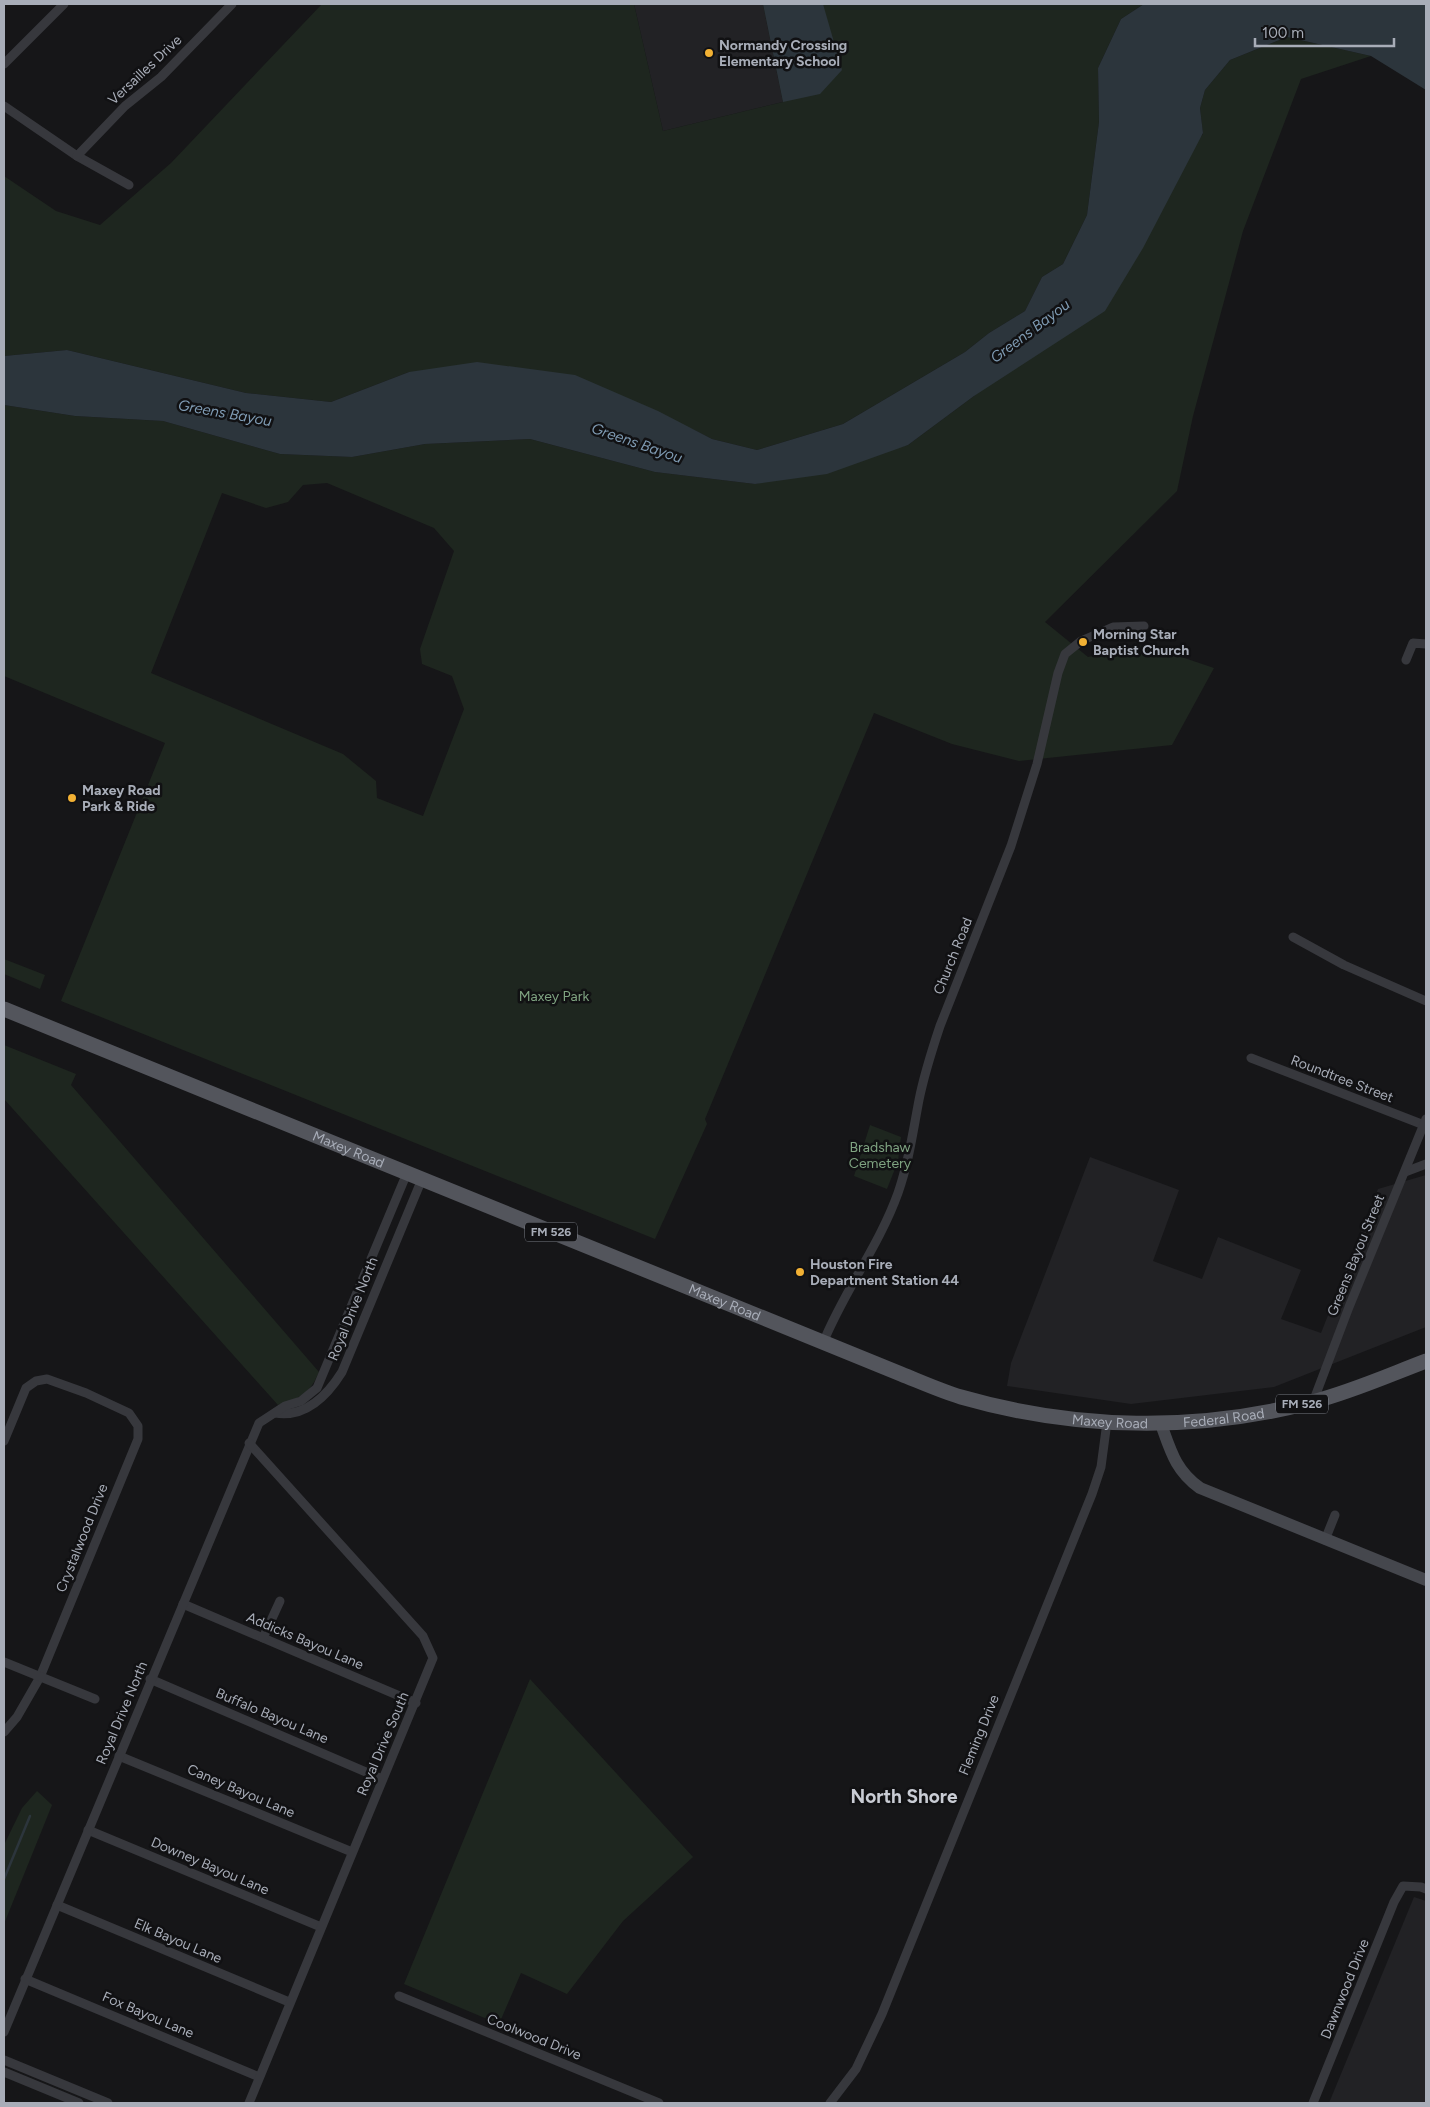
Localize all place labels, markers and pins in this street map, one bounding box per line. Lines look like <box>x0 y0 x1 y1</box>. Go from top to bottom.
place label: Normandy Crossing Elementary School <box>719 37 847 70</box>
marker: Normandy Crossing Elementary School <box>703 47 715 59</box>
place label: Morning Star Baptist Church <box>1093 626 1189 659</box>
marker: Morning Star Baptist Church <box>1077 636 1089 648</box>
place label: Maxey Road Park & Ride <box>82 782 161 815</box>
marker: Maxey Road Park & Ride <box>66 792 78 804</box>
place label: Houston Fire Department Station 44 <box>810 1256 959 1289</box>
marker: Houston Fire Department Station 44 <box>794 1266 806 1278</box>

